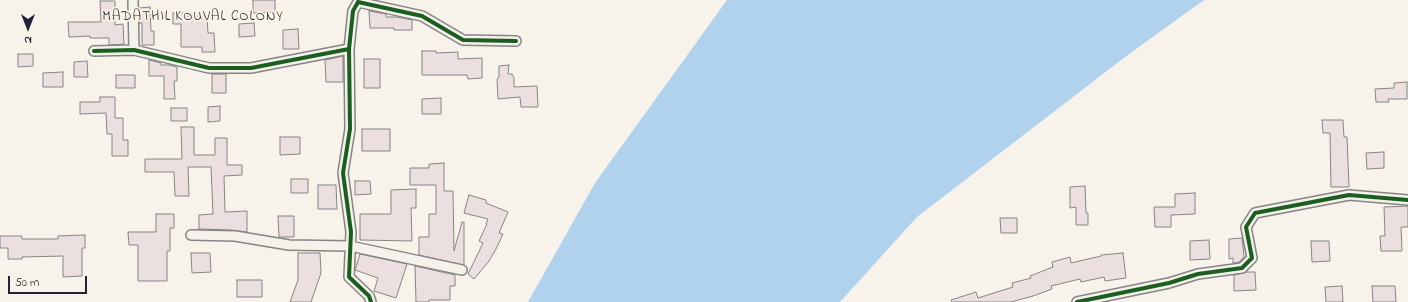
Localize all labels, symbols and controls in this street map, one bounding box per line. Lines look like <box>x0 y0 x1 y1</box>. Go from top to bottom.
north arrow <box>8 8 48 48</box>
district label: MADATHIL KOUVAL COLONY <box>102 10 284 26</box>
text: N <box>24 32 32 48</box>
scale bar <box>10 268 89 294</box>
text: 50 m <box>15 274 39 292</box>

